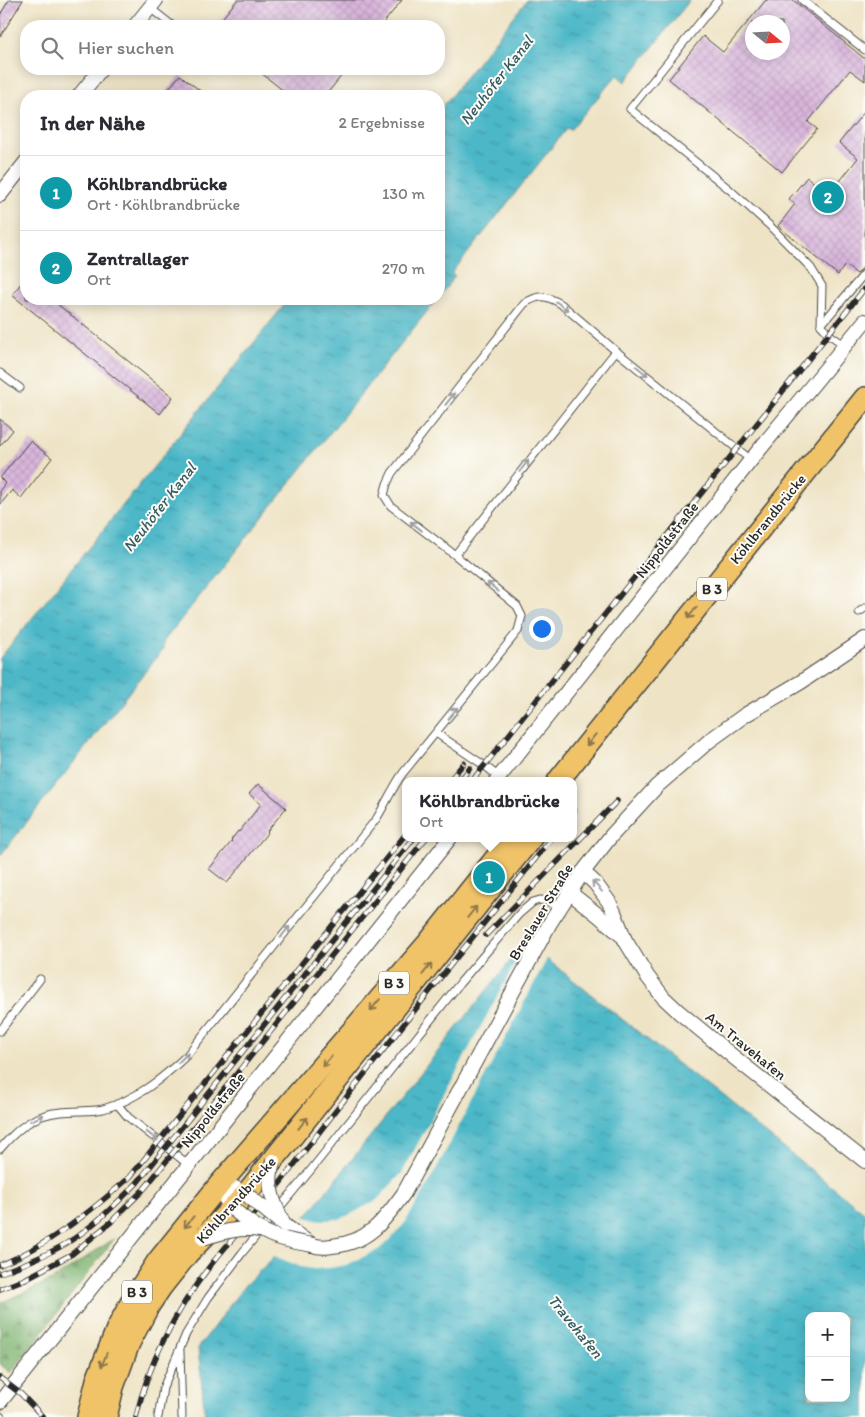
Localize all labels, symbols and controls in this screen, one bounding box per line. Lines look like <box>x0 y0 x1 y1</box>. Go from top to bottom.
north arrow <box>745 15 790 60</box>
search box <box>20 20 445 75</box>
water label: Neuhöfer Kanal <box>456 31 538 129</box>
icon: search <box>38 34 66 62</box>
text: Hier suchen <box>78 36 174 59</box>
text: In der Nähe <box>40 110 145 135</box>
text: 2 Ergebnisse <box>339 113 425 132</box>
text: Köhlbrandbrücke <box>87 172 227 195</box>
pin: 2 <box>812 178 844 216</box>
text: 1 <box>52 184 60 203</box>
text: 130 m <box>382 184 425 203</box>
text: Ort · Köhlbrandbrücke <box>87 195 240 214</box>
text: Zentrallager <box>87 247 189 270</box>
text: 2 <box>52 259 60 278</box>
text: 270 m <box>382 259 425 278</box>
text: Ort <box>87 270 111 289</box>
one-way arrow <box>555 300 568 311</box>
one-way arrow <box>635 366 648 377</box>
one-way arrow <box>445 392 455 406</box>
water label: Neuhöfer Kanal <box>119 458 201 556</box>
one-way arrow <box>519 460 530 473</box>
street label: Köhlbrandbrücke <box>726 470 810 568</box>
street label: Nippoldstraße <box>632 498 702 582</box>
one-way arrow <box>410 520 423 531</box>
road number: B 3 <box>697 578 727 600</box>
one-way arrow <box>487 581 500 592</box>
one-way arrow <box>687 606 698 619</box>
your location <box>529 616 555 642</box>
one-way arrow <box>447 707 458 720</box>
one-way arrow <box>585 733 596 746</box>
popup <box>402 777 577 842</box>
text: Köhlbrandbrücke <box>419 789 560 812</box>
text: Ort <box>419 812 443 831</box>
pin: 1 <box>473 858 505 896</box>
street label: Breslauer Straße <box>505 860 577 964</box>
one-way arrow <box>591 880 603 893</box>
one-way arrow <box>466 906 477 919</box>
one-way arrow <box>280 926 291 939</box>
one-way arrow <box>421 963 432 976</box>
road number: B 3 <box>379 971 409 994</box>
one-way arrow <box>369 999 380 1012</box>
street label: Am Travehafen <box>702 1008 790 1084</box>
one-way arrow <box>177 1052 189 1065</box>
one-way arrow <box>321 1055 332 1068</box>
street label: Nippoldstraße <box>177 1069 249 1151</box>
one-way arrow <box>30 1113 45 1123</box>
one-way arrow <box>298 1116 309 1129</box>
one-way arrow <box>145 1131 159 1141</box>
street label: Köhlbrandbrücke <box>192 1153 280 1247</box>
one-way arrow <box>184 1215 195 1228</box>
road number: B 3 <box>122 1280 152 1304</box>
water label: Travehafen <box>544 1291 607 1362</box>
map controls <box>805 1312 850 1402</box>
button: + <box>805 1312 850 1357</box>
one-way arrow <box>99 1352 108 1367</box>
button: − <box>805 1357 850 1402</box>

